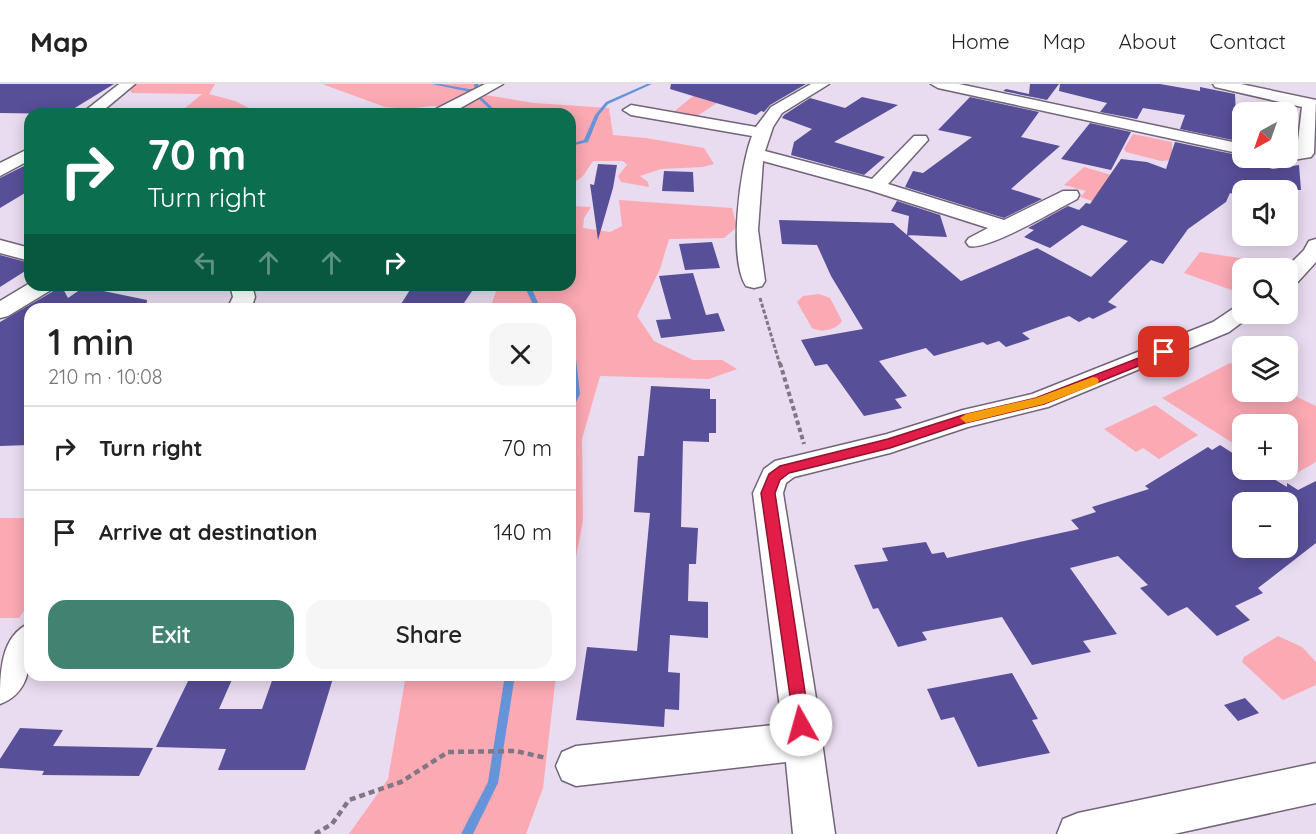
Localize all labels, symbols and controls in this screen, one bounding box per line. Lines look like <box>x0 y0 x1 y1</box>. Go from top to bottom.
text: Map <box>30 24 88 59</box>
text: Home <box>951 28 1010 54</box>
text: Map <box>1043 28 1086 54</box>
text: About <box>1119 28 1177 54</box>
text: Contact <box>1210 28 1286 54</box>
north arrow <box>1232 102 1298 168</box>
map controls <box>1232 102 1298 558</box>
text: 70 m <box>147 128 246 181</box>
icon: right <box>48 132 126 210</box>
text: Turn right <box>147 180 266 214</box>
button: sound <box>1232 180 1298 246</box>
icon: left <box>189 246 222 279</box>
icon: ahead <box>252 246 285 279</box>
icon: ahead <box>315 246 348 279</box>
icon: right <box>378 246 411 279</box>
button: search <box>1232 258 1298 324</box>
text: 1 min <box>48 319 134 364</box>
button: close <box>489 323 552 386</box>
pin <box>1138 326 1189 377</box>
icon: arrive <box>1147 335 1180 368</box>
button: layers <box>1232 336 1298 402</box>
text: 210 m · 10:08 <box>48 364 163 389</box>
button: + <box>1232 414 1298 480</box>
icon: right <box>48 432 81 465</box>
text: Turn right <box>99 434 203 462</box>
text: 70 m <box>502 434 552 462</box>
button: − <box>1232 492 1298 558</box>
icon: arrive <box>48 516 81 549</box>
text: Arrive at destination <box>99 518 317 546</box>
text: 140 m <box>493 518 552 546</box>
button: Exit <box>48 600 294 669</box>
button: Share <box>306 600 552 669</box>
position arrow <box>769 693 833 757</box>

